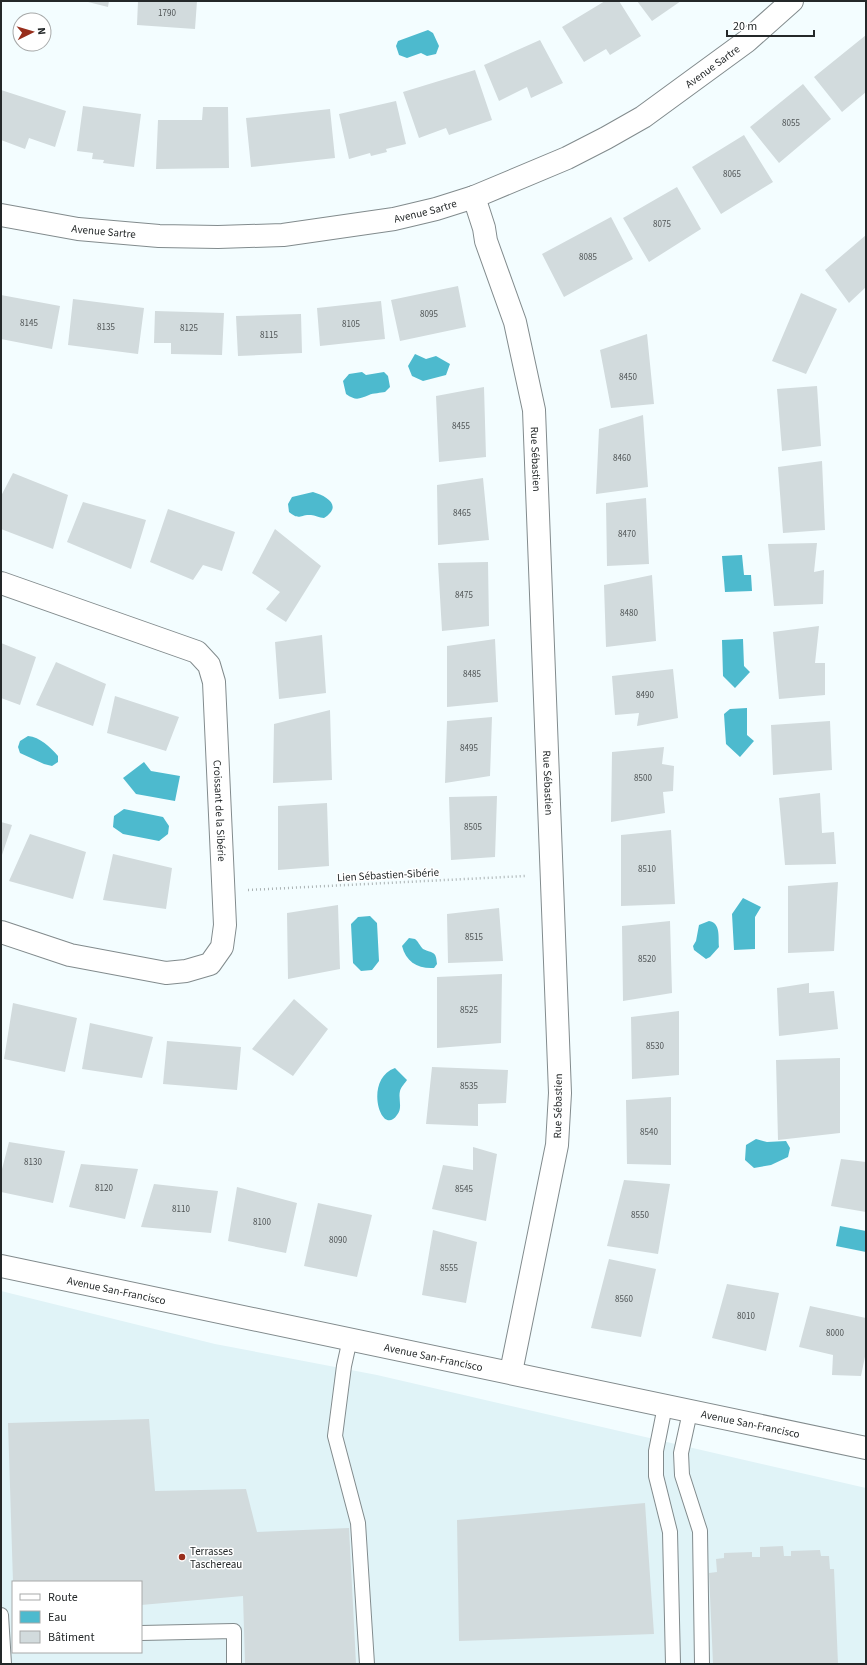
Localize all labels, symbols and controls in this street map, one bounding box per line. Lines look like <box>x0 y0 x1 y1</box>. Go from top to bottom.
house number: 1790 <box>158 7 176 20</box>
north arrow <box>12 12 52 52</box>
scale bar <box>727 12 814 38</box>
text: 20 m <box>733 18 757 35</box>
text: N <box>34 27 49 35</box>
street label: Avenue Sartre <box>682 41 743 91</box>
house number: 8055 <box>782 117 800 130</box>
house number: 8065 <box>723 168 741 181</box>
street label: Avenue Sartre <box>392 195 459 226</box>
house number: 8075 <box>653 218 671 231</box>
street label: Avenue Sartre <box>70 220 137 242</box>
house number: 8085 <box>579 251 597 264</box>
house number: 8095 <box>420 308 438 321</box>
house number: 8145 <box>20 317 38 330</box>
house number: 8105 <box>342 318 360 331</box>
house number: 8135 <box>97 321 115 334</box>
house number: 8125 <box>180 322 198 335</box>
house number: 8115 <box>260 329 278 342</box>
house number: 8450 <box>619 371 637 384</box>
house number: 8455 <box>452 420 470 433</box>
street label: Rue Sébastien <box>527 426 545 492</box>
house number: 8460 <box>613 452 631 465</box>
house number: 8465 <box>453 507 471 520</box>
house number: 8470 <box>618 528 636 541</box>
house number: 8475 <box>455 589 473 602</box>
house number: 8480 <box>620 607 638 620</box>
house number: 8485 <box>463 668 481 681</box>
house number: 8490 <box>636 689 654 702</box>
house number: 8495 <box>460 742 478 755</box>
street label: Rue Sébastien <box>539 750 557 816</box>
street label: Croissant de la Sibérie <box>210 759 230 862</box>
house number: 8500 <box>634 772 652 785</box>
house number: 8505 <box>464 821 482 834</box>
house number: 8510 <box>638 863 656 876</box>
street label: Lien Sébastien-Sibérie <box>337 865 440 885</box>
house number: 8515 <box>465 931 483 944</box>
house number: 8520 <box>638 953 656 966</box>
house number: 8525 <box>460 1004 478 1017</box>
house number: 8530 <box>646 1040 664 1053</box>
street label: Rue Sébastien <box>550 1073 566 1139</box>
house number: 8535 <box>460 1080 478 1093</box>
house number: 8540 <box>640 1126 658 1139</box>
house number: 8130 <box>24 1156 42 1169</box>
house number: 8120 <box>95 1182 113 1195</box>
house number: 8545 <box>455 1183 473 1196</box>
house number: 8110 <box>172 1203 190 1216</box>
house number: 8550 <box>631 1209 649 1222</box>
house number: 8100 <box>253 1216 271 1229</box>
house number: 8090 <box>329 1234 347 1247</box>
house number: 8555 <box>440 1262 458 1275</box>
street label: Avenue San-Francisco <box>66 1273 167 1308</box>
house number: 8560 <box>615 1293 633 1306</box>
house number: 8010 <box>737 1310 755 1323</box>
house number: 8000 <box>826 1327 844 1340</box>
street label: Avenue San-Francisco <box>383 1339 484 1375</box>
street label: Avenue San-Francisco <box>700 1406 801 1441</box>
place label: Terrasses Taschereau <box>190 1544 242 1572</box>
marker: Terrasses Taschereau <box>177 1552 187 1562</box>
legend <box>12 1581 142 1653</box>
text: Route <box>48 1589 78 1606</box>
text: Eau <box>48 1609 67 1626</box>
text: Bâtiment <box>48 1629 94 1646</box>

